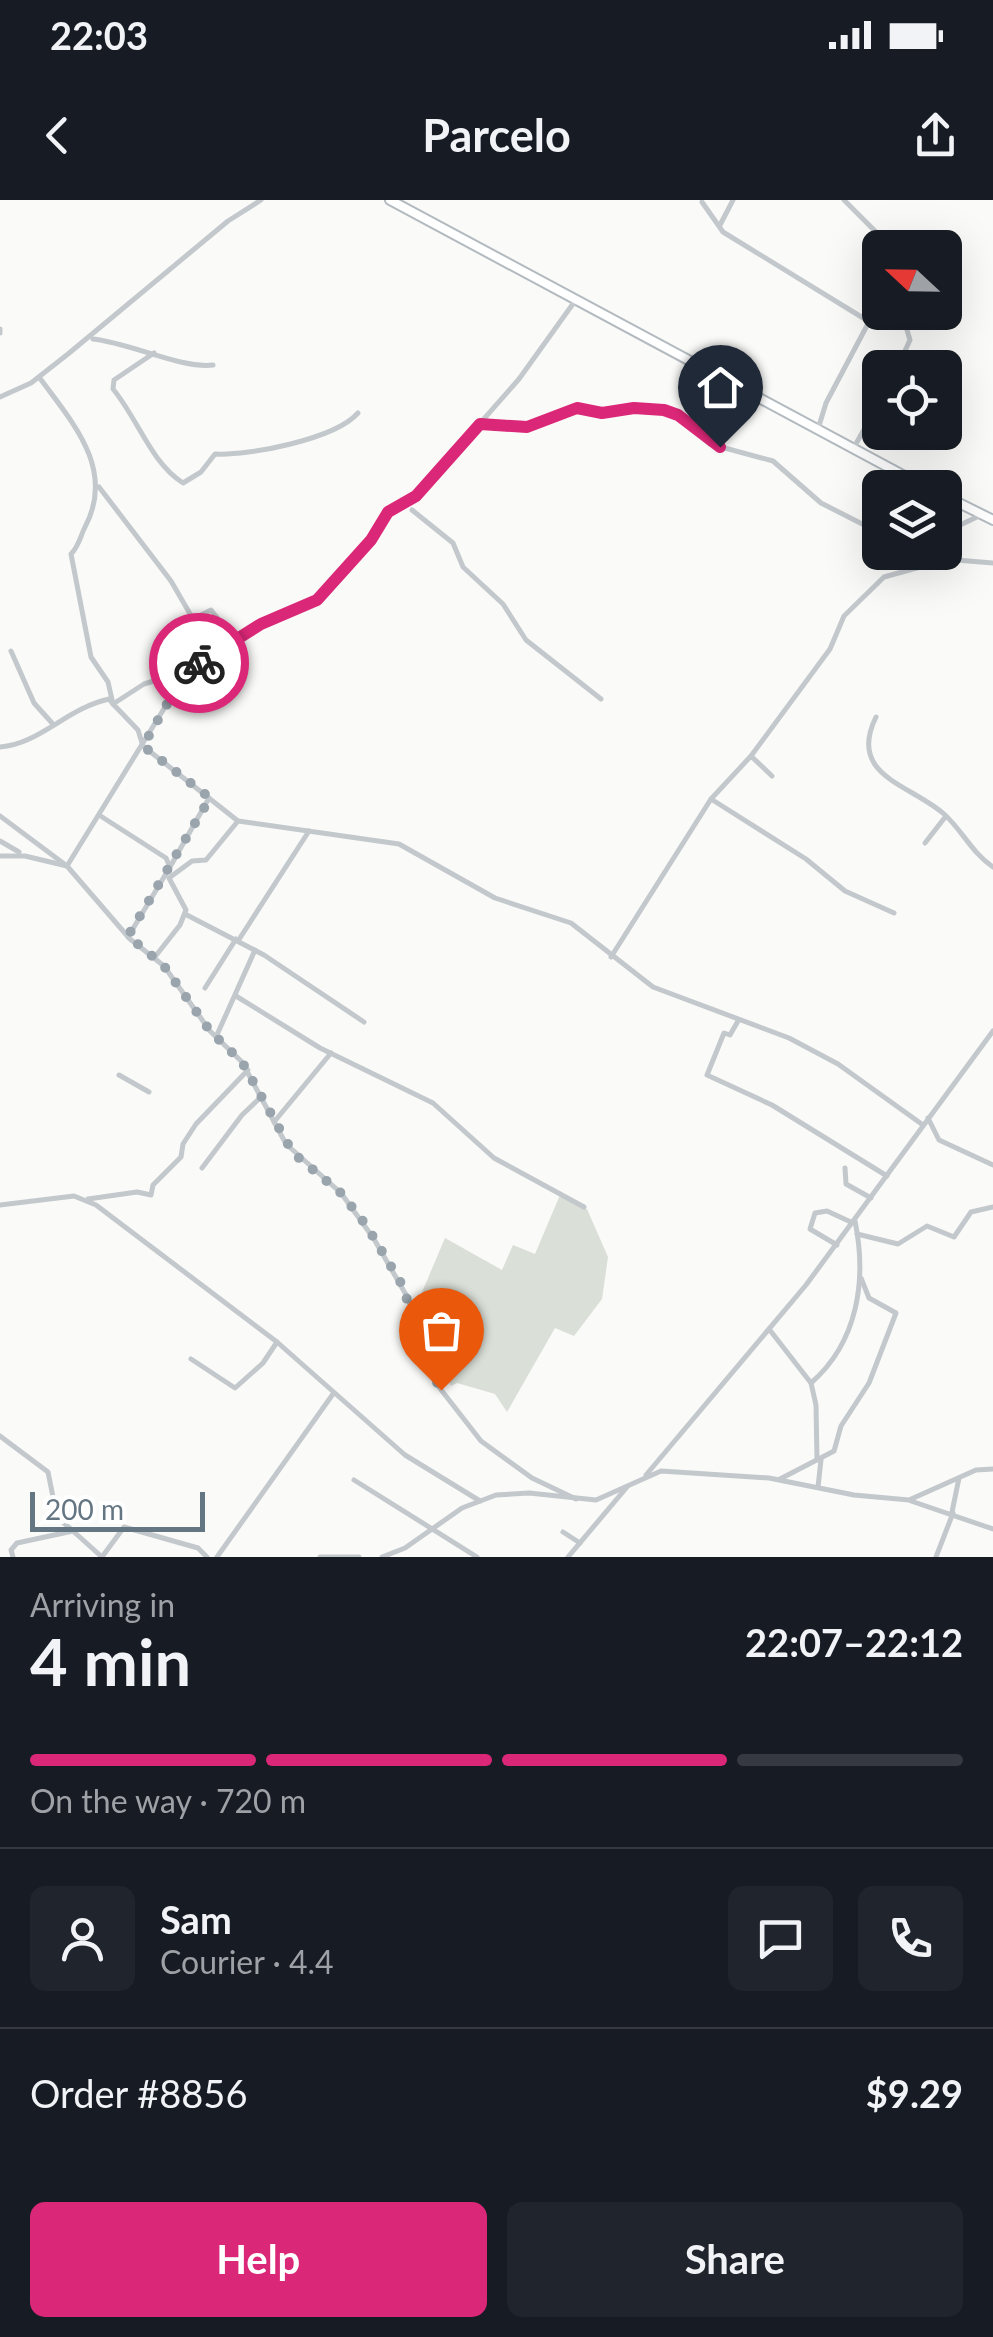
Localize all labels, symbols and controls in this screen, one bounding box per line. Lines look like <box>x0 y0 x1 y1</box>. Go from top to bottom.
text: 22:03 <box>50 12 148 58</box>
icon: back <box>30 108 85 163</box>
text: Parcelo <box>422 108 571 162</box>
icon: share <box>908 108 963 163</box>
north arrow <box>862 230 962 330</box>
map controls <box>862 230 962 570</box>
pin <box>678 345 763 448</box>
button: locate <box>862 350 962 450</box>
icon: home <box>693 360 748 415</box>
button: layers <box>862 470 962 570</box>
courier <box>149 613 249 713</box>
icon: bike <box>172 636 227 691</box>
pin <box>399 1288 484 1391</box>
icon: bag <box>414 1303 469 1358</box>
scale bar <box>30 1487 205 1532</box>
text: 200 m <box>45 1492 124 1526</box>
text: Arriving in <box>30 1585 175 1624</box>
text: 22:07–22:12 <box>745 1619 963 1665</box>
text: 4 min <box>30 1622 191 1700</box>
text: On the way · 720 m <box>30 1781 306 1820</box>
button: person <box>30 1886 135 1991</box>
button: chat <box>728 1886 833 1991</box>
button: phone <box>858 1886 963 1991</box>
text: Sam <box>160 1896 232 1942</box>
text: Courier · 4.4 <box>160 1942 334 1981</box>
text: Order #8856 <box>30 2070 247 2116</box>
text: $9.29 <box>866 2070 963 2116</box>
button: Help <box>30 2202 487 2317</box>
button: Share <box>507 2202 963 2317</box>

